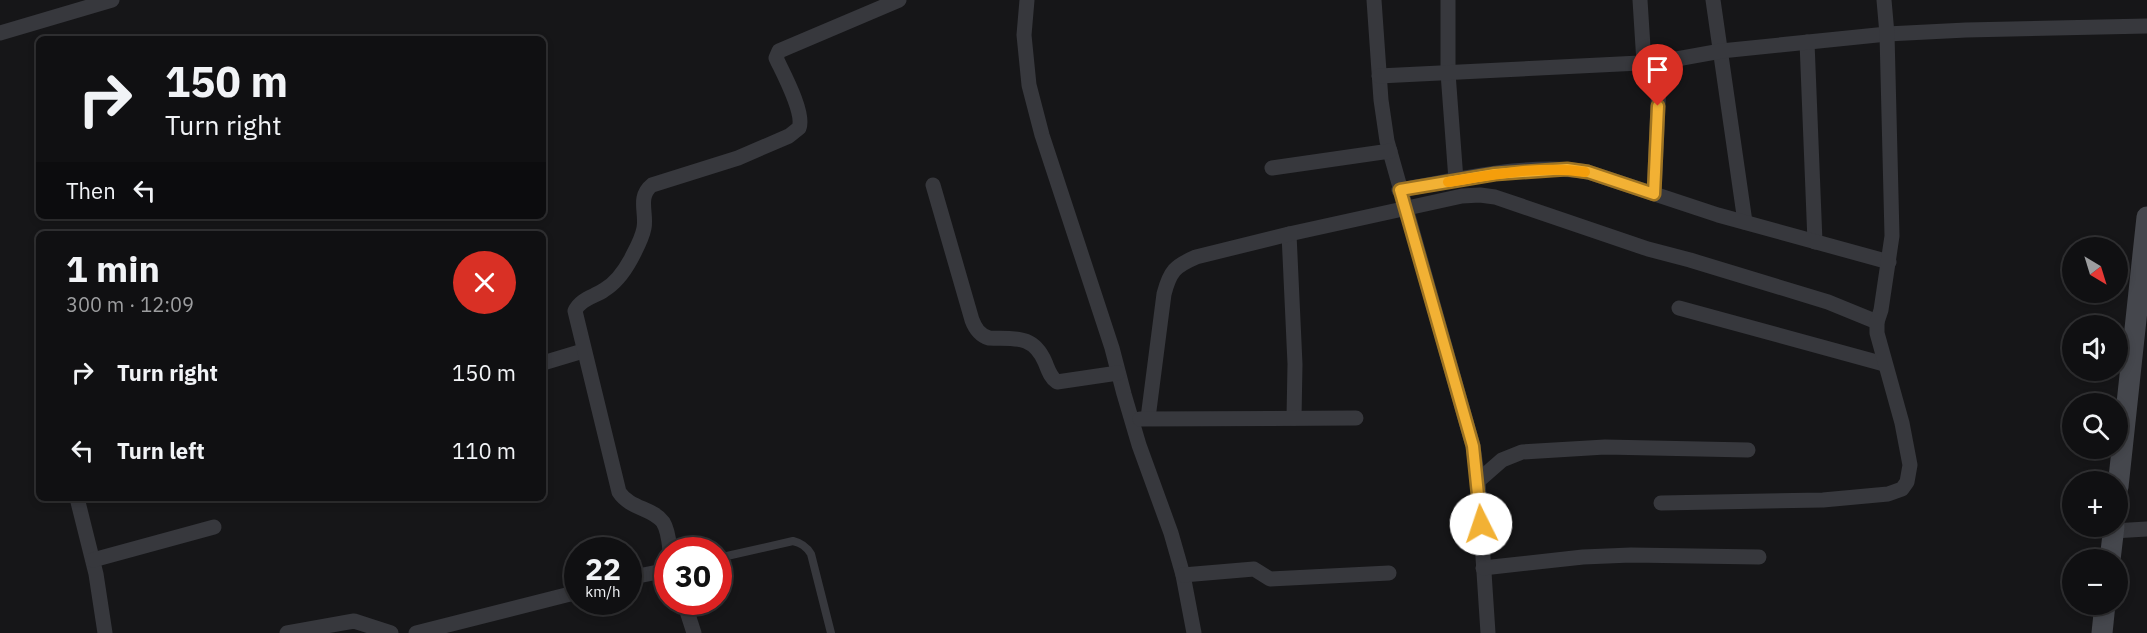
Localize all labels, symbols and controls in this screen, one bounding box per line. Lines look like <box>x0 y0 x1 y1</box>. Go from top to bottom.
pin <box>1632 44 1683 106</box>
icon: arrive <box>1641 53 1674 86</box>
text: 150 m <box>165 54 288 109</box>
icon: right <box>66 60 144 138</box>
text: Turn right <box>165 107 282 142</box>
icon: left <box>128 174 161 207</box>
text: Then <box>66 176 116 205</box>
north arrow <box>2062 237 2128 303</box>
map controls <box>2062 237 2128 615</box>
text: 1 min <box>66 245 160 292</box>
button: close <box>453 251 516 314</box>
text: 300 m · 12:09 <box>66 291 194 318</box>
button: sound <box>2062 315 2128 381</box>
icon: right <box>66 356 99 389</box>
text: Turn right <box>117 358 218 387</box>
text: 150 m <box>452 358 516 387</box>
button: search <box>2062 393 2128 459</box>
icon: left <box>66 434 99 467</box>
text: Turn left <box>117 436 205 465</box>
text: 110 m <box>452 436 516 465</box>
button: + <box>2062 471 2128 537</box>
position arrow <box>1449 492 1513 556</box>
speed limit sign: 30 <box>654 537 732 615</box>
text: 22 <box>585 549 621 588</box>
button: − <box>2062 549 2128 615</box>
text: km/h <box>585 582 621 601</box>

